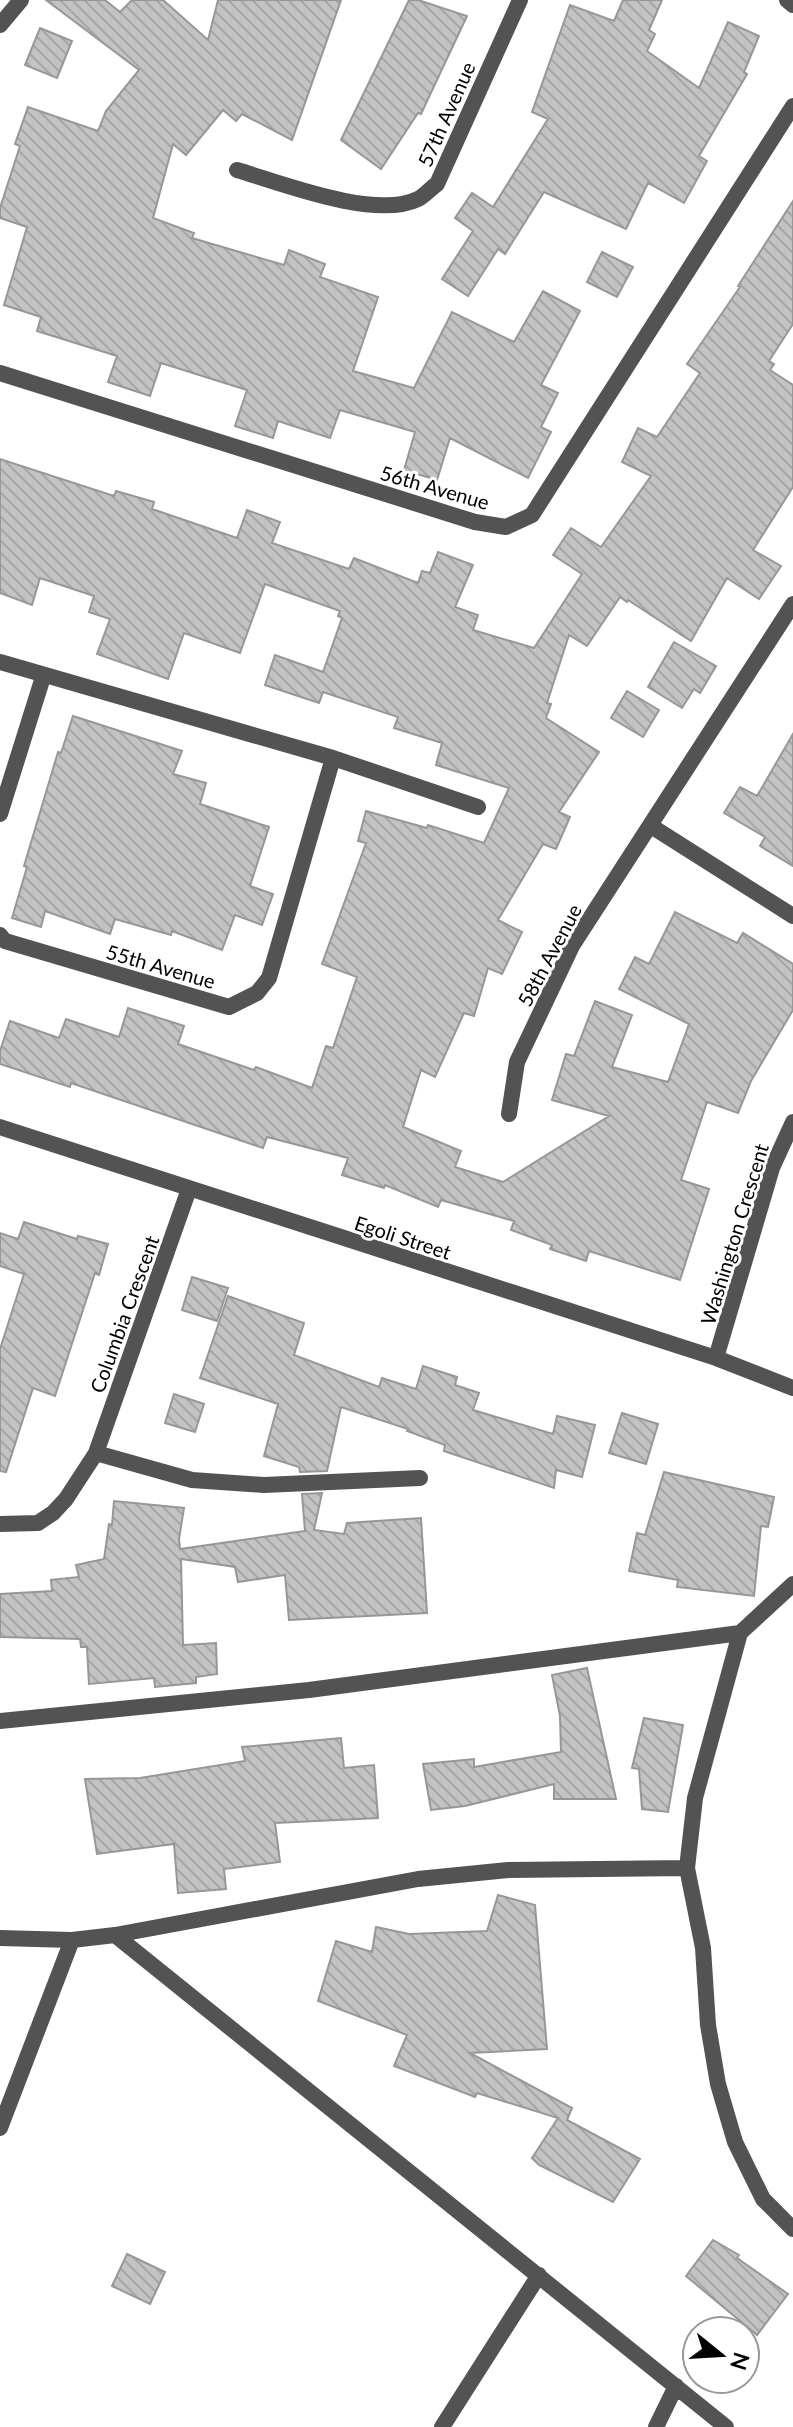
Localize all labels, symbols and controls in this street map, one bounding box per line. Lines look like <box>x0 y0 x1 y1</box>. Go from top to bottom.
street label: 57th Avenue <box>412 58 480 170</box>
street label: 56th Avenue <box>378 460 492 514</box>
street label: 58th Avenue <box>512 900 586 1010</box>
street label: 55th Avenue <box>104 939 218 993</box>
street label: Washington Crescent <box>695 1141 773 1327</box>
street label: Egoli Street <box>352 1210 454 1264</box>
street label: Columbia Crescent <box>84 1232 164 1396</box>
north arrow <box>681 2315 761 2395</box>
text: N <box>725 2349 756 2374</box>

